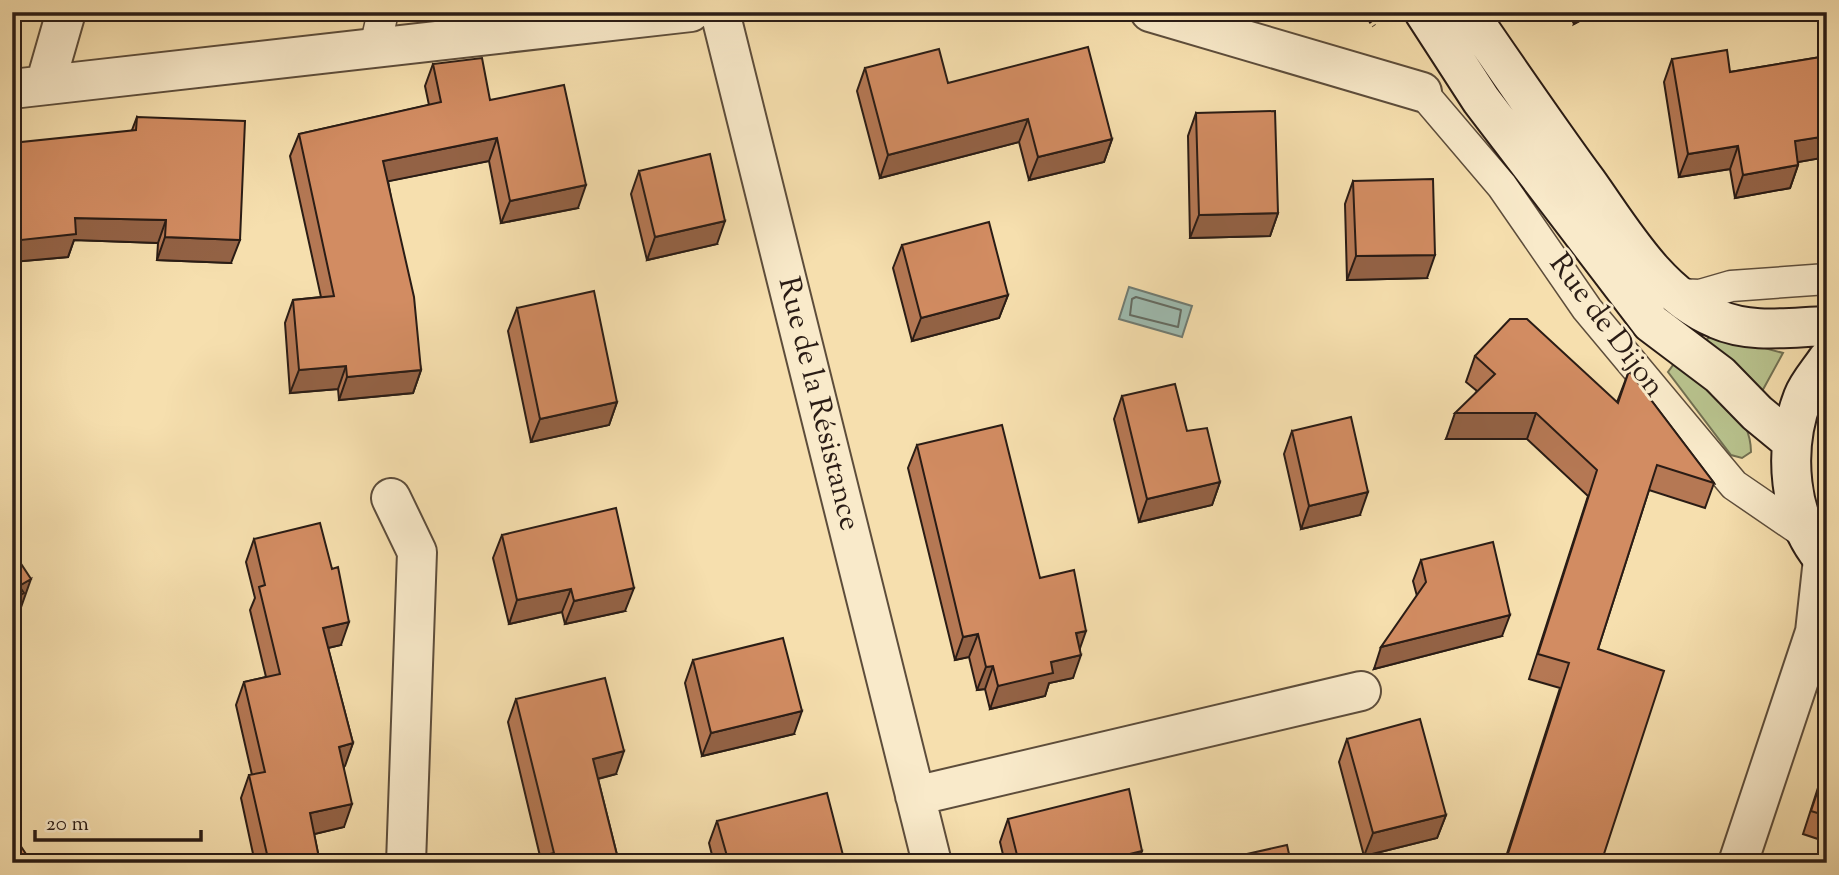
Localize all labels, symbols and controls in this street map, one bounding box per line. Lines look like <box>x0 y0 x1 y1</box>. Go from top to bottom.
street label: Rue de Dijon <box>1538 245 1674 407</box>
street label: Rue de la Résistance <box>766 273 870 535</box>
scale bar <box>35 798 201 842</box>
text: 20 m <box>46 810 89 840</box>

